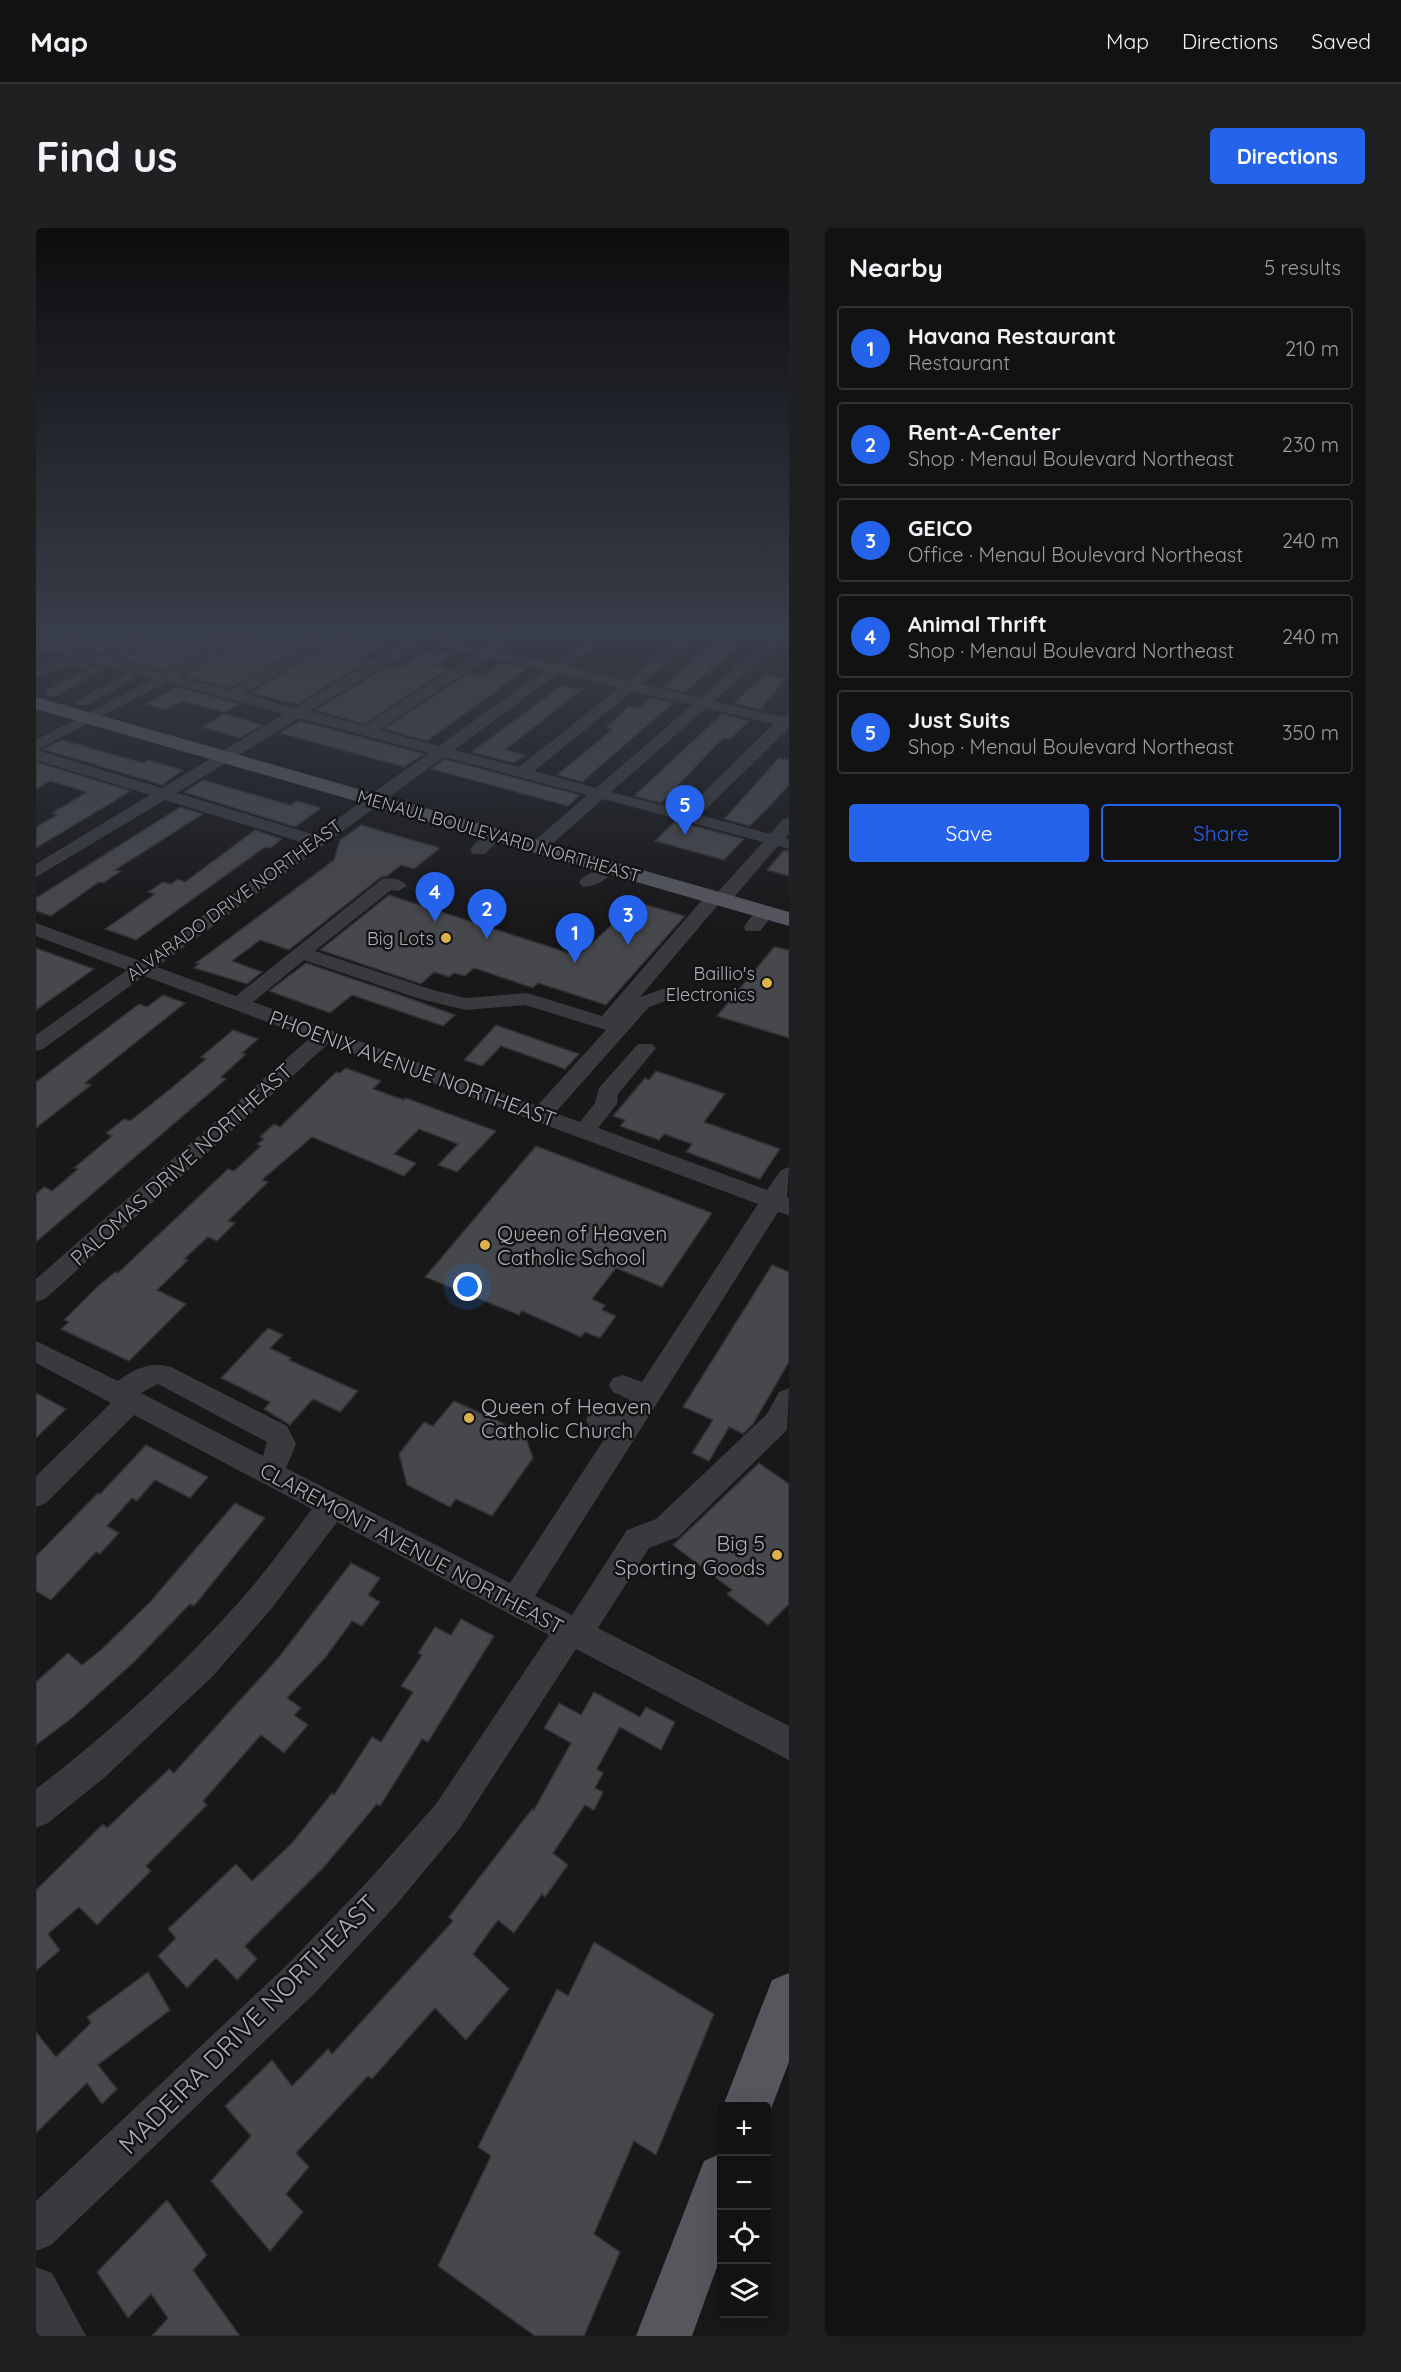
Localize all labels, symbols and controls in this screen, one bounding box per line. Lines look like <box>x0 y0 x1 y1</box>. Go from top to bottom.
text: Map <box>30 24 88 59</box>
text: Map <box>1106 28 1149 54</box>
text: Directions <box>1182 28 1278 54</box>
text: Saved <box>1311 28 1371 54</box>
button: Directions <box>1210 128 1365 184</box>
text: Find us <box>36 130 178 183</box>
text: Nearby <box>849 251 943 284</box>
text: 5 results <box>1264 255 1341 280</box>
text: Havana Restaurant <box>908 322 1116 350</box>
text: 1 <box>867 336 874 361</box>
text: 210 m <box>1285 336 1339 361</box>
text: Restaurant <box>908 350 1010 375</box>
text: Rent-A-Center <box>908 418 1061 446</box>
text: 2 <box>865 432 876 457</box>
text: 230 m <box>1282 432 1339 457</box>
text: Shop · Menaul Boulevard Northeast <box>908 446 1234 471</box>
text: GEICO <box>908 514 972 542</box>
text: 3 <box>865 528 876 553</box>
text: 240 m <box>1282 528 1339 553</box>
text: Office · Menaul Boulevard Northeast <box>908 542 1243 567</box>
text: Animal Thrift <box>908 610 1047 638</box>
text: 4 <box>865 624 876 649</box>
text: 240 m <box>1282 624 1339 649</box>
text: Shop · Menaul Boulevard Northeast <box>908 638 1234 663</box>
text: Just Suits <box>908 706 1010 734</box>
text: 5 <box>865 720 876 745</box>
text: 350 m <box>1282 720 1339 745</box>
text: Shop · Menaul Boulevard Northeast <box>908 734 1234 759</box>
street label: MENAUL BOULEVARD NORTHEAST <box>355 785 643 888</box>
pin: 5 <box>666 786 704 835</box>
button: Save <box>849 804 1089 862</box>
button: Share <box>1101 804 1341 862</box>
street label: ALVARADO DRIVE NORTHEAST <box>122 814 346 986</box>
pin: 4 <box>416 872 454 922</box>
pin: 2 <box>468 890 506 939</box>
pin: 3 <box>608 896 648 945</box>
pin: 1 <box>556 914 594 963</box>
place label: Big Lots <box>367 927 434 950</box>
marker: Big Lots <box>439 931 453 945</box>
place label: Baillio's Electronics <box>666 962 755 1006</box>
marker: Baillio's Electronics <box>760 976 774 990</box>
street label: PHOENIX AVENUE NORTHEAST <box>266 1004 560 1132</box>
street label: PALOMAS DRIVE NORTHEAST <box>65 1057 297 1271</box>
place label: Queen of Heaven Catholic School <box>497 1220 667 1270</box>
marker: Queen of Heaven Catholic School <box>478 1238 492 1252</box>
your location <box>453 1272 482 1301</box>
place label: Queen of Heaven Catholic Church <box>481 1393 651 1443</box>
marker: Queen of Heaven Catholic Church <box>462 1411 476 1425</box>
street label: CLAREMONT AVENUE NORTHEAST <box>256 1457 568 1639</box>
place label: Big 5 Sporting Goods <box>615 1530 765 1580</box>
marker: Big 5 Sporting Goods <box>770 1548 784 1562</box>
street label: MADEIRA DRIVE NORTHEAST <box>111 1887 385 2161</box>
map controls <box>717 2102 771 2318</box>
button: + <box>717 2102 771 2156</box>
button: − <box>717 2156 771 2210</box>
button: locate <box>717 2210 771 2264</box>
button: layers <box>717 2264 771 2318</box>

